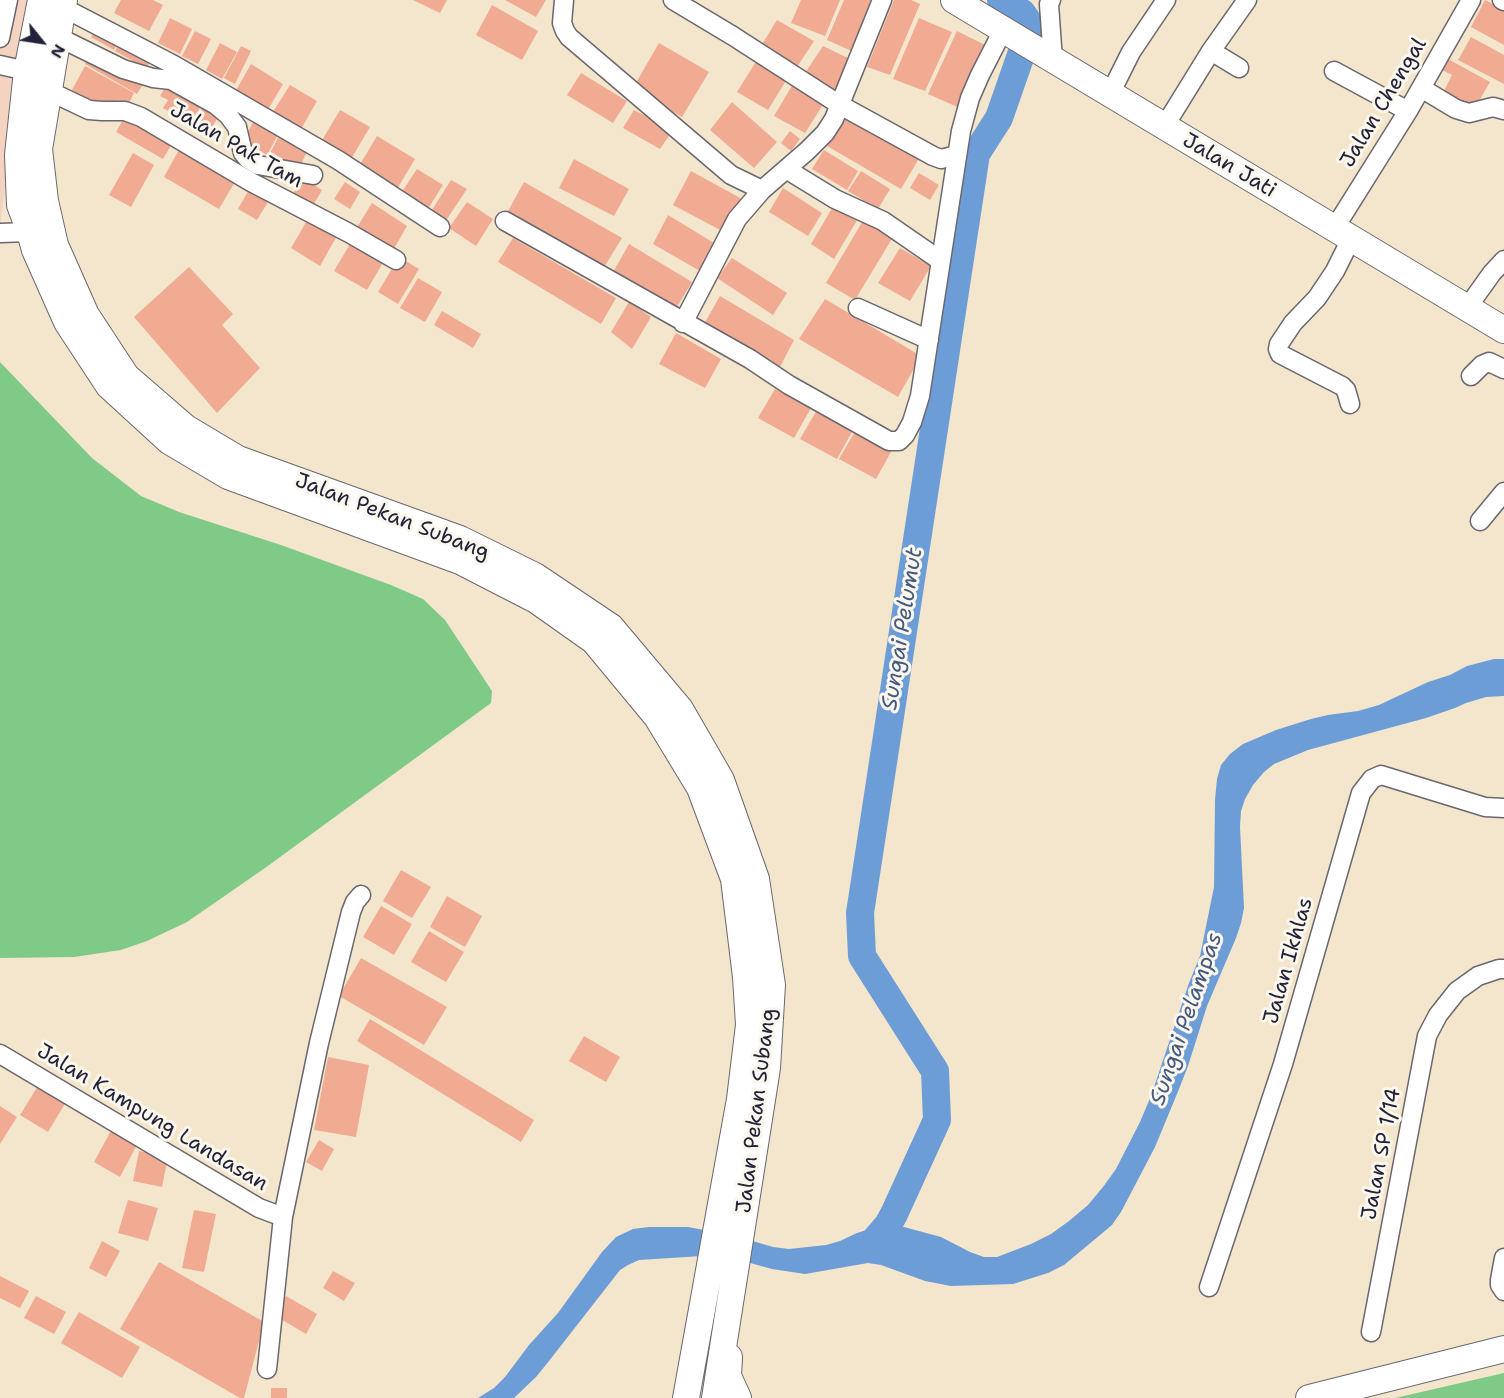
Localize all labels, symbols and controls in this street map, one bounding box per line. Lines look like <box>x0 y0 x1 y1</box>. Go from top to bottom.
north arrow <box>12 12 72 72</box>
street label: Jalan Chengal <box>1335 34 1433 172</box>
text: N <box>46 41 70 62</box>
street label: Jalan Pak Tam <box>165 98 307 194</box>
street label: Jalan Jati <box>1178 128 1280 204</box>
street label: Jalan Pekan Subang <box>291 468 493 566</box>
water label: Sungai Pelumut <box>877 546 929 712</box>
street label: Jalan Ikhlas <box>1259 895 1319 1027</box>
water label: Sungai Pelampas <box>1145 929 1229 1109</box>
street label: Jalan Pekan Subang <box>732 1007 782 1215</box>
street label: Jalan Kampung Landasan <box>32 1039 272 1197</box>
street label: Jalan SP 1/14 <box>1357 1086 1407 1222</box>

